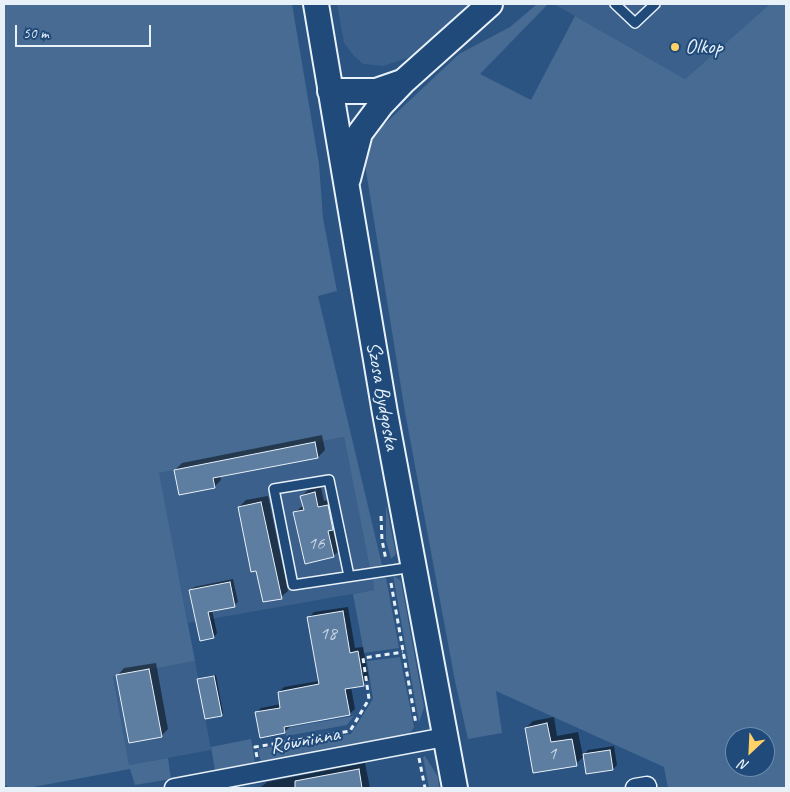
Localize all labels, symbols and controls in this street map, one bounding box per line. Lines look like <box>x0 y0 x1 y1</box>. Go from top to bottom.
scale bar <box>18 15 154 47</box>
text: 50 m <box>23 24 49 43</box>
place label: Olkop <box>685 34 722 60</box>
marker: Olkop <box>669 41 681 53</box>
street label: Szosa Bydgoska <box>360 340 404 452</box>
house number: 16 <box>307 533 325 555</box>
house number: 18 <box>319 623 337 645</box>
street label: Równinna <box>268 722 342 760</box>
north arrow <box>725 727 775 777</box>
house number: 1 <box>548 743 556 765</box>
text: N <box>736 756 751 775</box>

